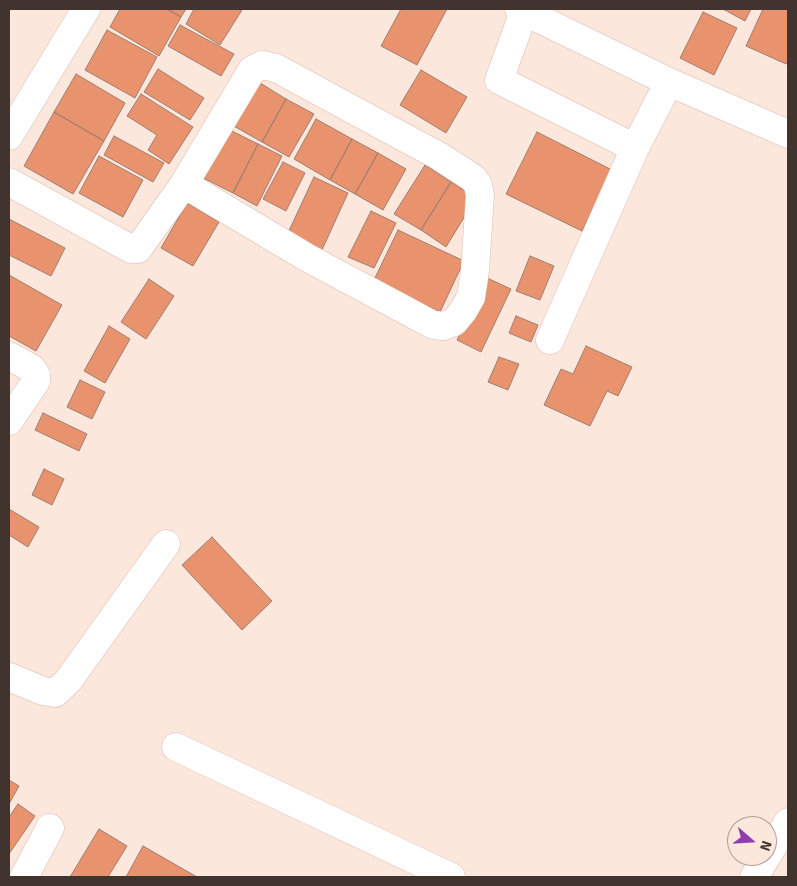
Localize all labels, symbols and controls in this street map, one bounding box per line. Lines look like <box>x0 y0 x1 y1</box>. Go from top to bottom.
north arrow <box>727 816 777 866</box>
text: N <box>756 838 775 853</box>

